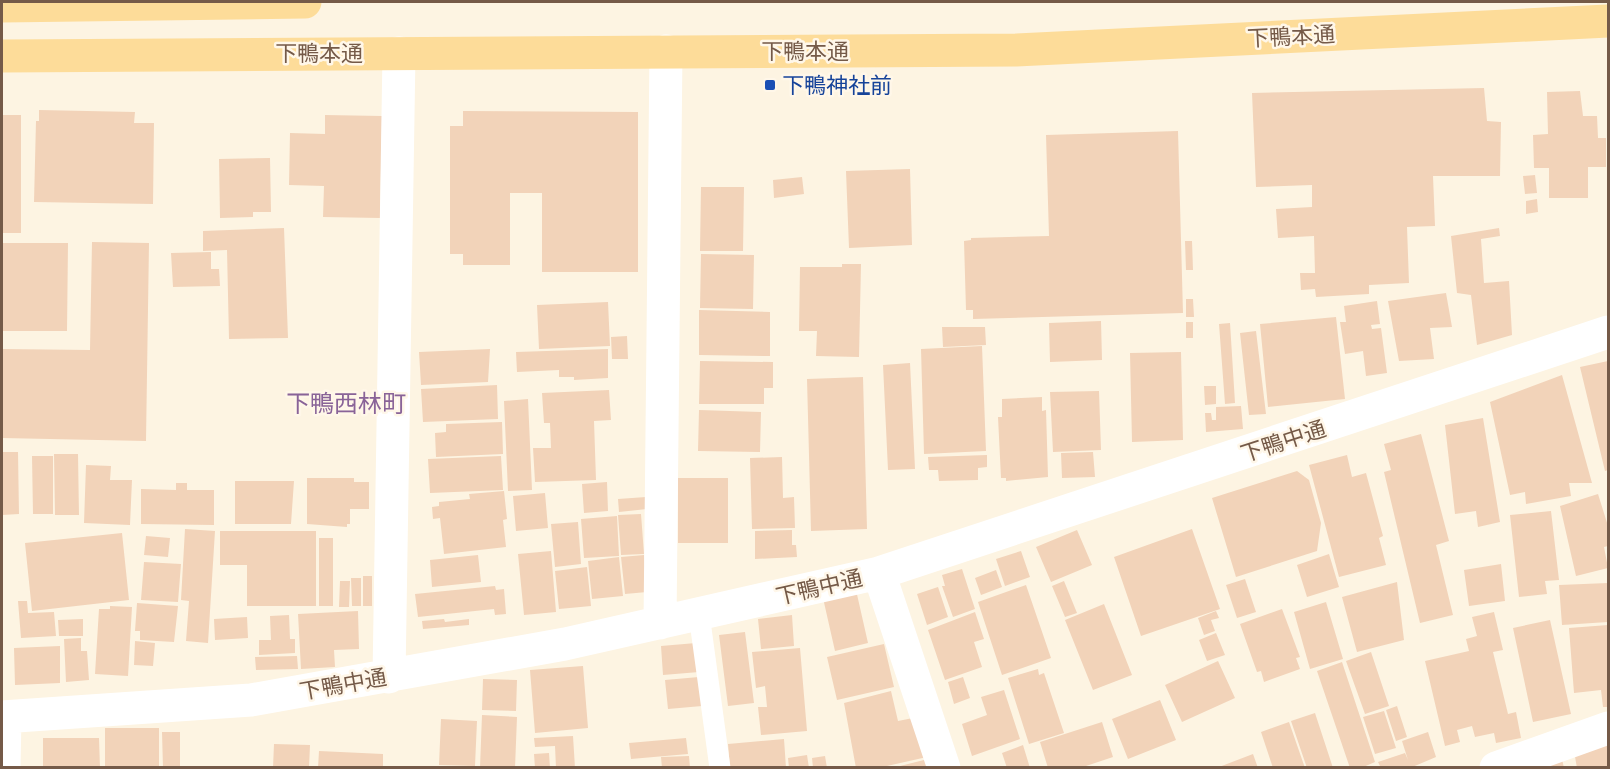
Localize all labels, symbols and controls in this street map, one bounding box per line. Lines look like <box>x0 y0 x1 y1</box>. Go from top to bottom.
street label: 下鴨本通 <box>1246 20 1336 52</box>
street label: 下鴨本通 <box>761 37 849 65</box>
street label: 下鴨本通 <box>275 39 363 67</box>
place label: 下鴨神社前 <box>782 71 892 99</box>
marker: 下鴨神社前 <box>763 78 777 92</box>
district label: 下鴨西林町 <box>286 388 406 419</box>
street label: 下鴨中通 <box>1237 414 1329 468</box>
street label: 下鴨中通 <box>773 563 865 611</box>
street label: 下鴨中通 <box>297 663 389 705</box>

